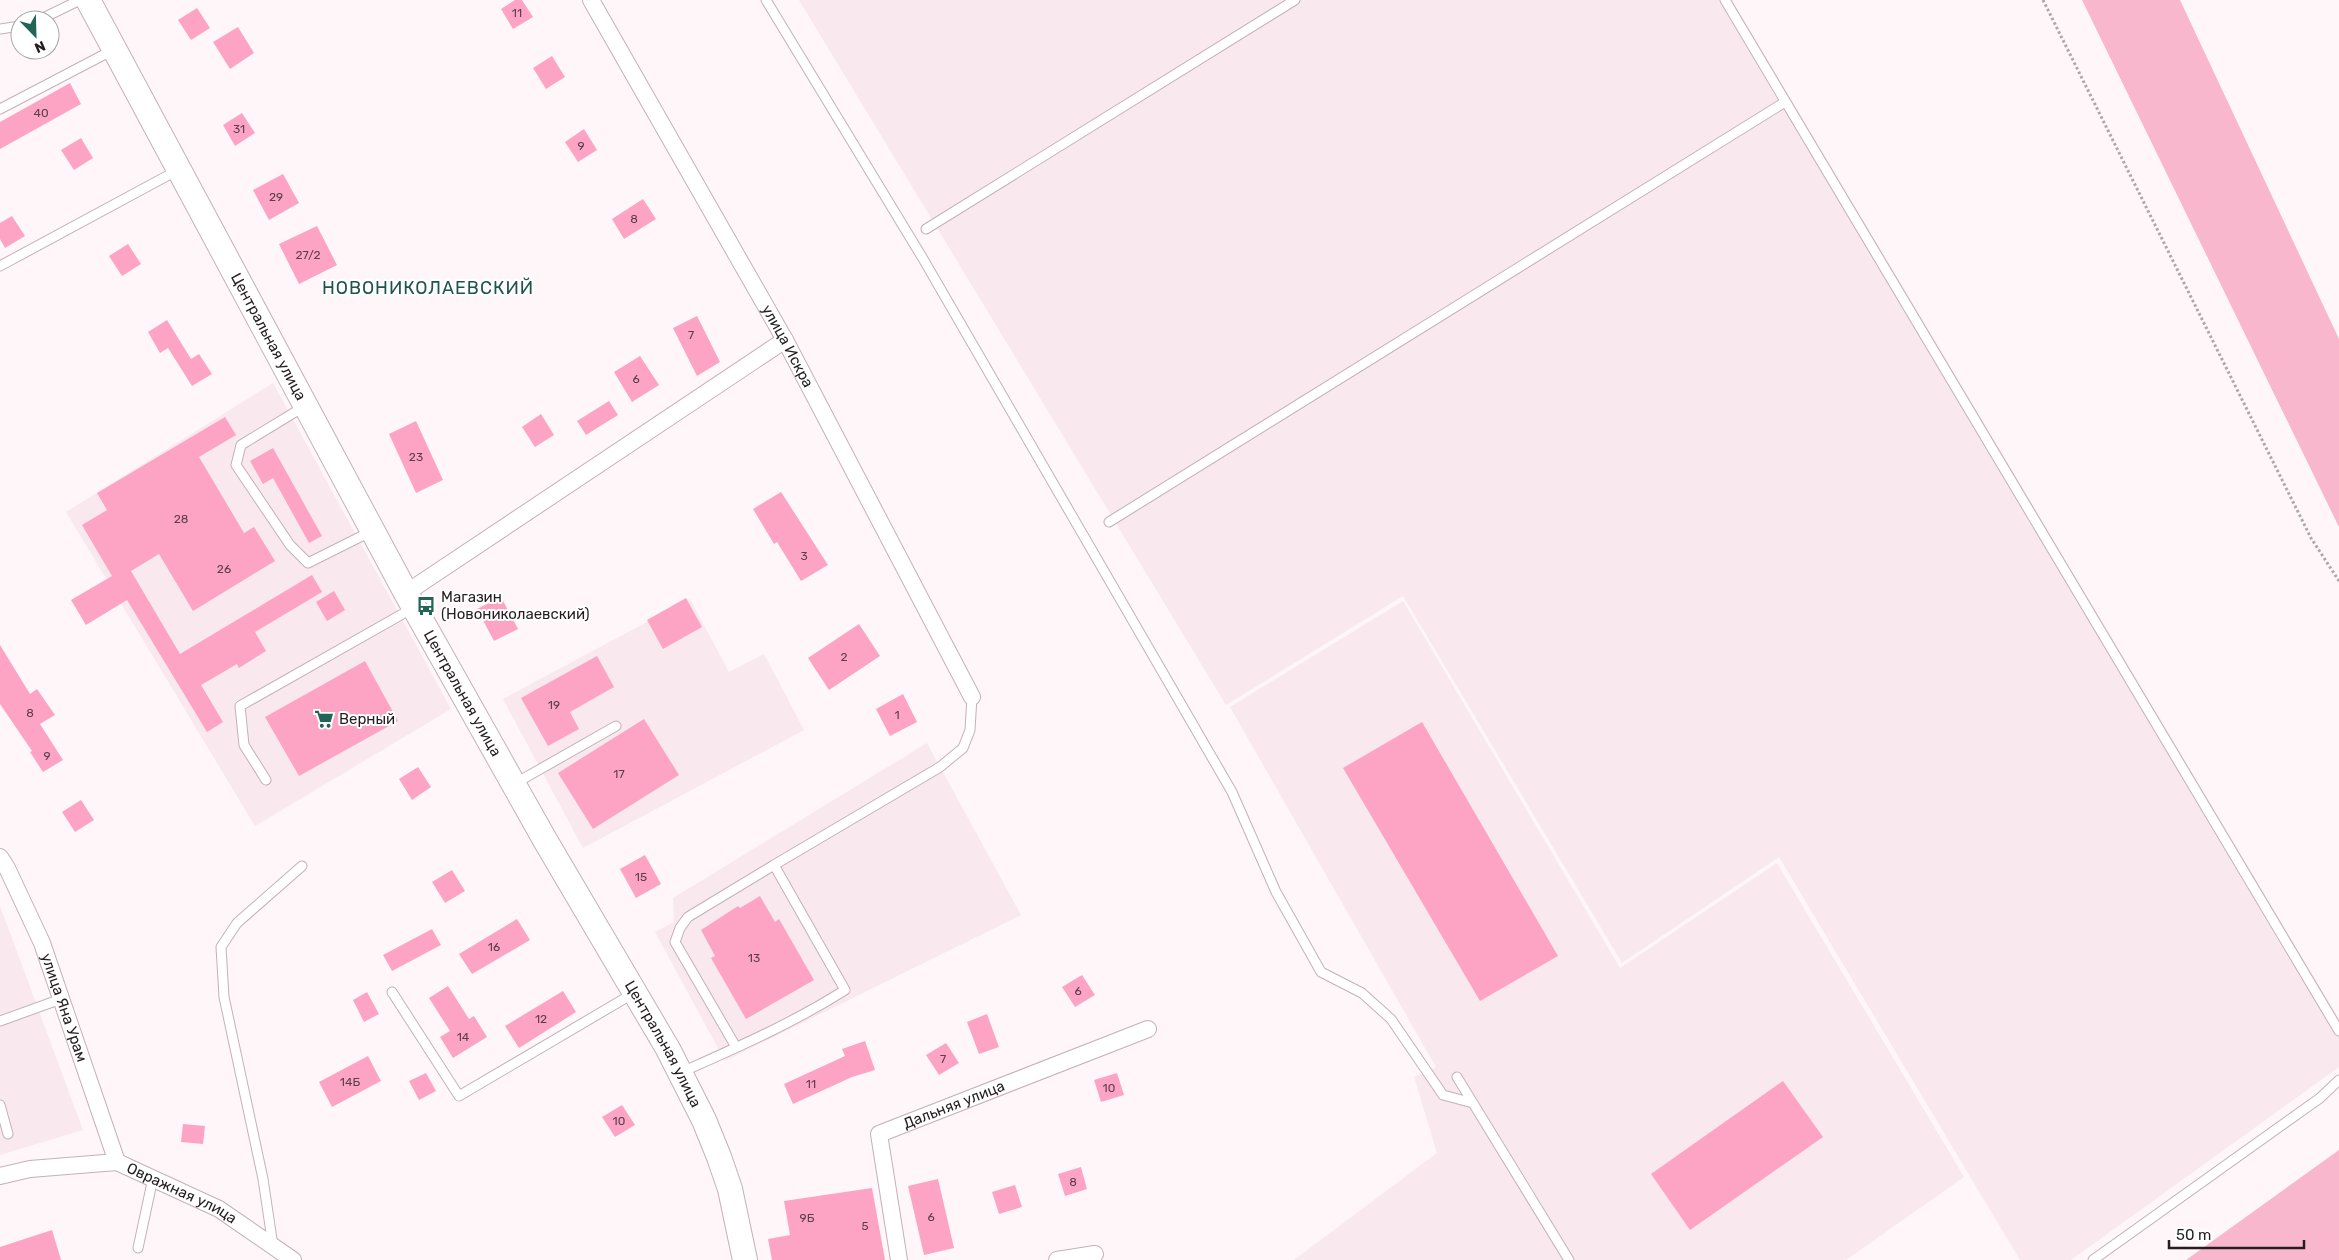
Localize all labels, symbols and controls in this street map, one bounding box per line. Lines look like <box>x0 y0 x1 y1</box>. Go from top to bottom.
house number: 11 <box>512 6 522 20</box>
north arrow <box>10 10 60 60</box>
text: N <box>32 37 48 56</box>
house number: 40 <box>33 106 49 120</box>
house number: 31 <box>233 122 245 136</box>
house number: 9 <box>577 139 585 153</box>
house number: 29 <box>269 190 283 204</box>
house number: 8 <box>630 212 638 226</box>
house number: 27/2 <box>295 248 321 262</box>
street label: Центральная улица <box>227 270 310 404</box>
district label: НОВОНИКОЛАЕВСКИЙ <box>322 277 534 299</box>
street label: улица Искра <box>758 301 817 391</box>
house number: 7 <box>688 328 694 342</box>
house number: 6 <box>632 372 640 386</box>
house number: 23 <box>409 450 423 464</box>
house number: 28 <box>174 512 188 526</box>
house number: 3 <box>800 549 808 563</box>
house number: 26 <box>217 562 231 576</box>
place label: Магазин (Новониколаевский) <box>441 588 590 623</box>
bus stop icon: Магазин (Новониколаевский) <box>415 595 437 617</box>
street label: Центральная улица <box>420 627 505 760</box>
house number: 2 <box>840 650 848 664</box>
house number: 19 <box>548 698 560 712</box>
house number: 8 <box>26 706 34 720</box>
supermarket icon: Верный <box>313 708 335 730</box>
house number: 1 <box>894 708 900 722</box>
place label: Верный <box>339 710 395 728</box>
house number: 9 <box>43 749 51 763</box>
house number: 17 <box>613 767 625 781</box>
house number: 15 <box>635 870 647 884</box>
house number: 16 <box>488 940 500 954</box>
street label: улица Яна Урам <box>37 951 91 1064</box>
house number: 13 <box>748 951 760 965</box>
street label: Центральная улица <box>621 977 705 1110</box>
house number: 6 <box>1074 984 1082 998</box>
house number: 12 <box>535 1012 547 1026</box>
house number: 14 <box>457 1030 470 1044</box>
house number: 7 <box>940 1052 946 1066</box>
house number: 14Б <box>340 1075 360 1089</box>
house number: 11 <box>806 1077 816 1091</box>
street label: Дальняя улица <box>901 1077 1007 1133</box>
house number: 10 <box>1103 1081 1115 1095</box>
house number: 10 <box>613 1114 625 1128</box>
street label: Овражная улица <box>124 1159 240 1228</box>
house number: 8 <box>1069 1175 1077 1189</box>
house number: 6 <box>927 1210 935 1224</box>
house number: 9Б <box>800 1211 815 1225</box>
scale bar <box>2169 1218 2304 1250</box>
house number: 5 <box>861 1219 869 1233</box>
text: 50 m <box>2176 1226 2211 1244</box>

